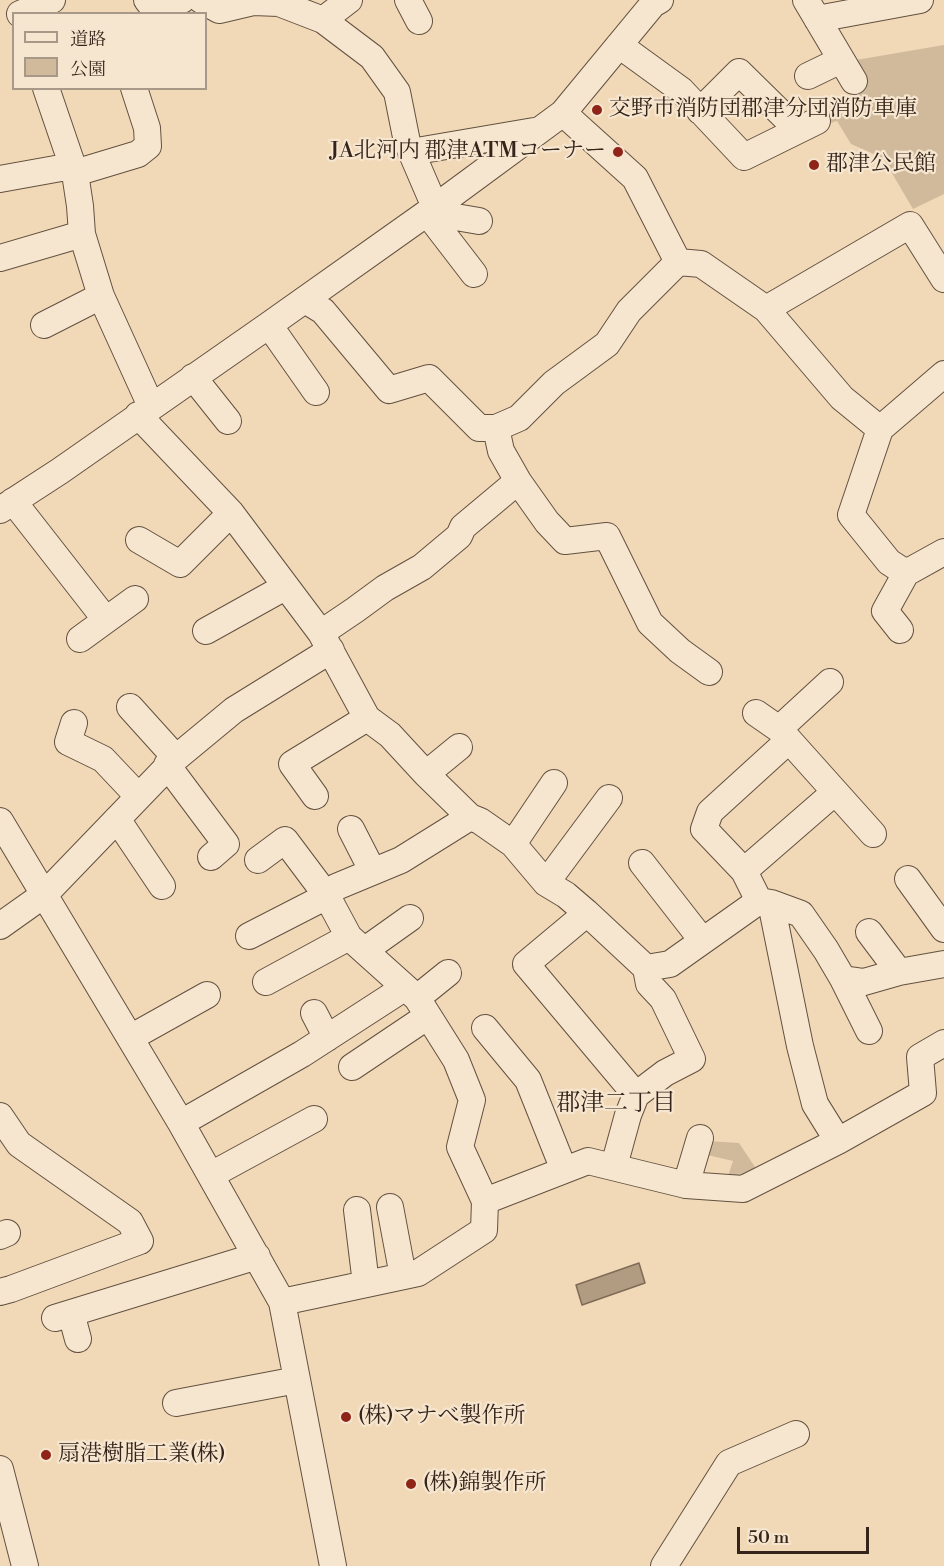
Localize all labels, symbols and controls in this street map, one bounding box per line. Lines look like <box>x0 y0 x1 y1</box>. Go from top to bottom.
legend <box>12 12 207 90</box>
text: 道路 <box>70 28 106 51</box>
text: 公園 <box>70 58 106 81</box>
place label: 交野市消防団郡津分団消防車庫 <box>609 97 917 123</box>
marker: 交野市消防団郡津分団消防車庫 <box>590 103 604 117</box>
place label: JA北河内 郡津ATMコーナー <box>330 139 606 165</box>
marker: JA北河内 郡津ATMコーナー <box>611 145 625 159</box>
place label: 郡津公民館 <box>826 152 936 178</box>
marker: 郡津公民館 <box>807 158 821 172</box>
district label: 郡津二丁目 <box>556 1090 676 1118</box>
place label: (株)マナべ製作所 <box>358 1404 526 1430</box>
marker: (株)マナべ製作所 <box>339 1410 353 1424</box>
place label: 扇港樹脂工業(株) <box>58 1442 226 1468</box>
marker: 扇港樹脂工業(株) <box>39 1448 53 1462</box>
place label: (株)錦製作所 <box>423 1471 547 1497</box>
marker: (株)錦製作所 <box>404 1477 418 1491</box>
scale bar <box>740 1515 872 1553</box>
text: 50 m <box>748 1526 789 1549</box>

